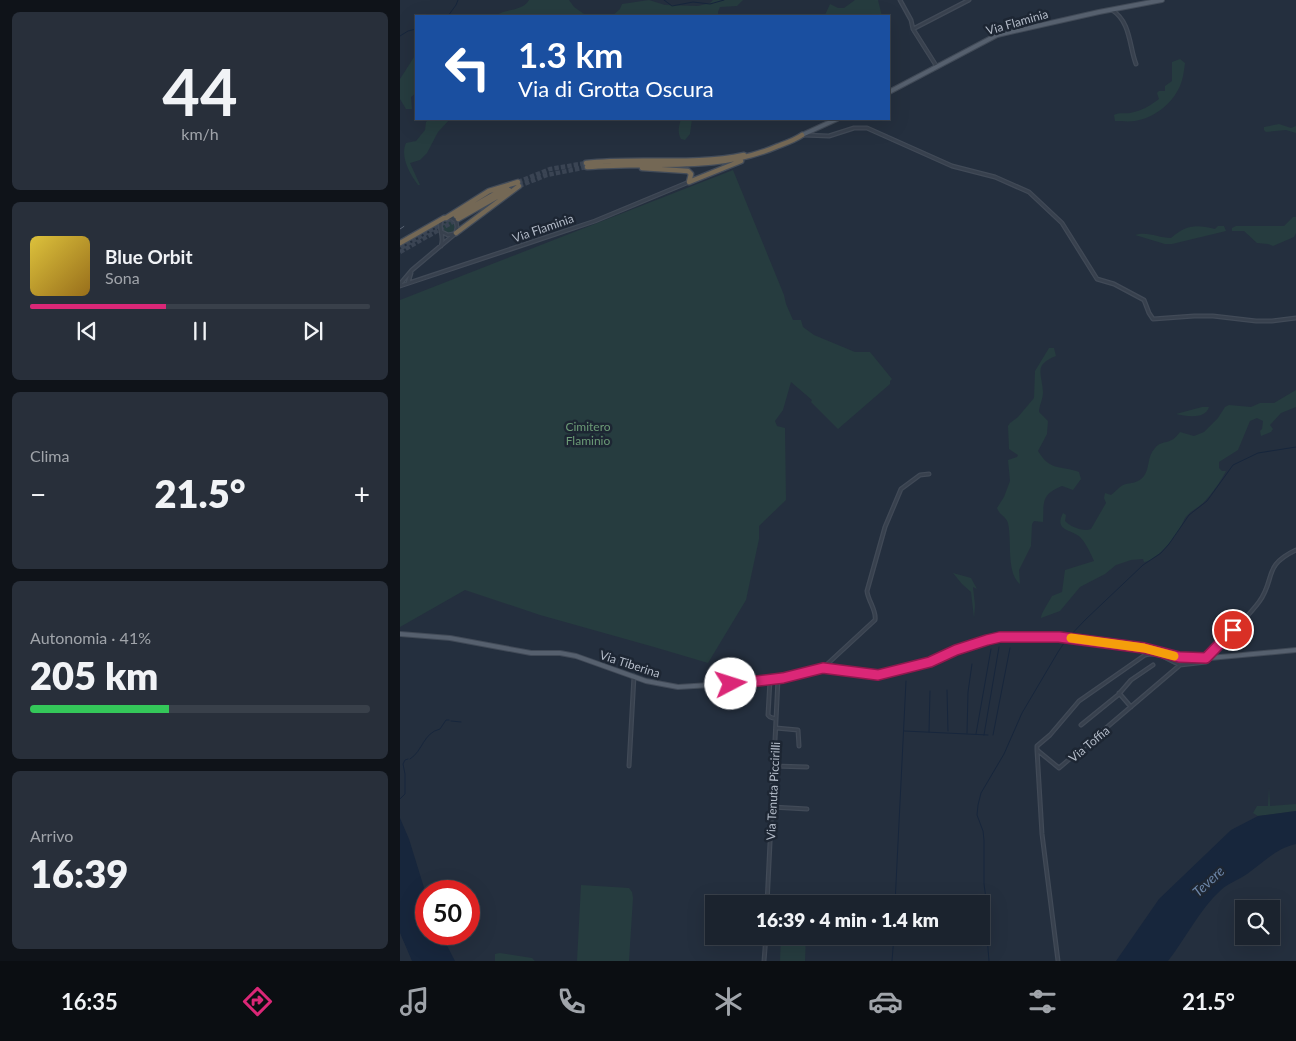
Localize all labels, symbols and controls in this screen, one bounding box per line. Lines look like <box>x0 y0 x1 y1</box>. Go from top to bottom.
street label: Via Flaminia <box>984 6 1050 38</box>
text: 1.3 km <box>518 33 623 75</box>
icon: left <box>435 35 500 100</box>
text: 44 <box>162 52 238 130</box>
text: Via di Grotta Oscura <box>518 75 714 102</box>
text: km/h <box>181 124 219 143</box>
street label: Via Flaminia <box>510 211 576 245</box>
text: Blue Orbit <box>105 245 193 268</box>
text: Sona <box>105 268 140 287</box>
icon: previous <box>73 317 101 345</box>
icon: pause <box>186 317 214 345</box>
icon: next <box>299 317 327 345</box>
park label: Cimitero Flaminio <box>565 419 611 448</box>
text: Clima <box>30 446 69 465</box>
text: 21.5° <box>154 470 246 516</box>
text: − <box>30 477 46 511</box>
text: + <box>354 477 370 511</box>
pin <box>1212 609 1254 651</box>
icon: arrive <box>1219 616 1247 644</box>
text: Autonomia · 41% <box>30 628 151 647</box>
street label: Via Tiberina <box>598 647 662 681</box>
text: 205 km <box>30 652 158 698</box>
position arrow <box>704 657 756 709</box>
street label: Via Toffia <box>1066 723 1112 765</box>
street label: Via Tenuta Piccirilli <box>763 741 783 841</box>
text: Arrivo <box>30 826 73 845</box>
text: 16:39 <box>30 850 128 896</box>
water label: Tevere <box>1189 862 1228 900</box>
speed limit sign: 50 <box>415 880 480 945</box>
map controls <box>1235 900 1280 945</box>
button: search <box>1235 900 1280 945</box>
text: 16:39 · 4 min · 1.4 km <box>756 908 939 931</box>
icon: directions <box>240 984 275 1019</box>
icon: music <box>397 984 432 1019</box>
icon: phone <box>554 984 589 1019</box>
icon: climate <box>711 984 746 1019</box>
icon: car <box>868 984 903 1019</box>
icon: filters <box>1025 984 1060 1019</box>
text: 16:35 <box>61 988 118 1015</box>
text: 21.5° <box>1182 988 1235 1015</box>

